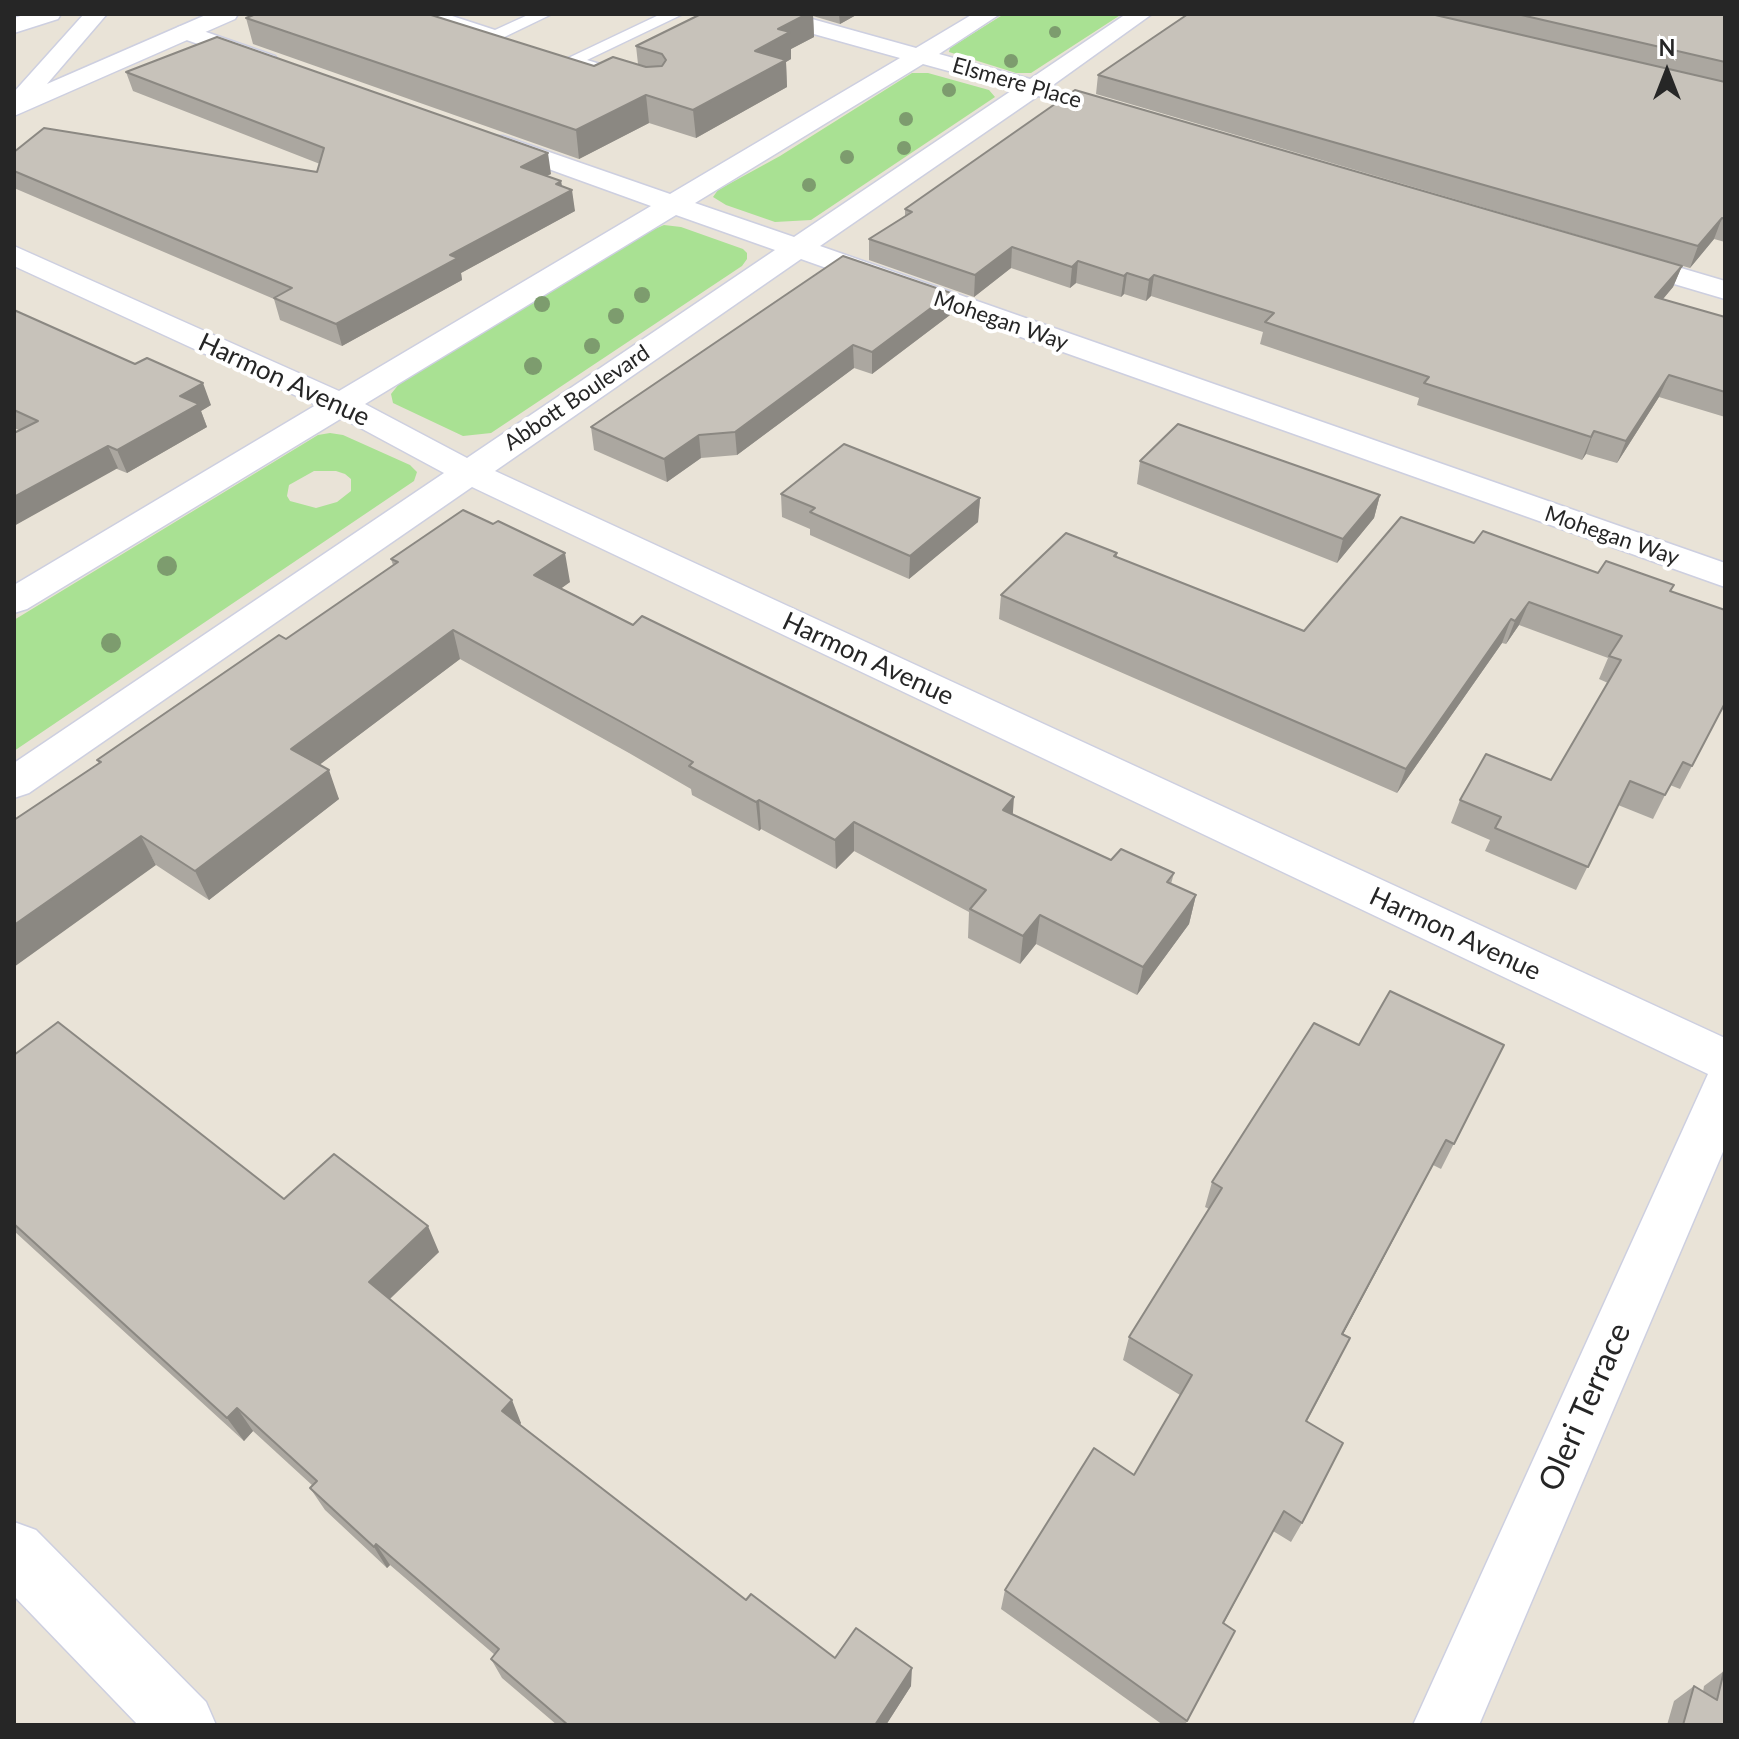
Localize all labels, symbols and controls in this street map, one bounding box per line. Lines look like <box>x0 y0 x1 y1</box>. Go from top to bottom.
north arrow <box>1627 32 1707 112</box>
text: N <box>1659 34 1675 61</box>
street label: Elsmere Place <box>949 52 1085 114</box>
street label: Mohegan Way <box>930 286 1072 356</box>
street label: Harmon Avenue <box>193 327 375 433</box>
street label: Abbott Boulevard <box>499 340 655 456</box>
street label: Mohegan Way <box>1541 501 1683 571</box>
street label: Harmon Avenue <box>777 606 959 712</box>
street label: Harmon Avenue <box>1364 881 1546 987</box>
street label: Oleri Terrace <box>1531 1317 1639 1497</box>

